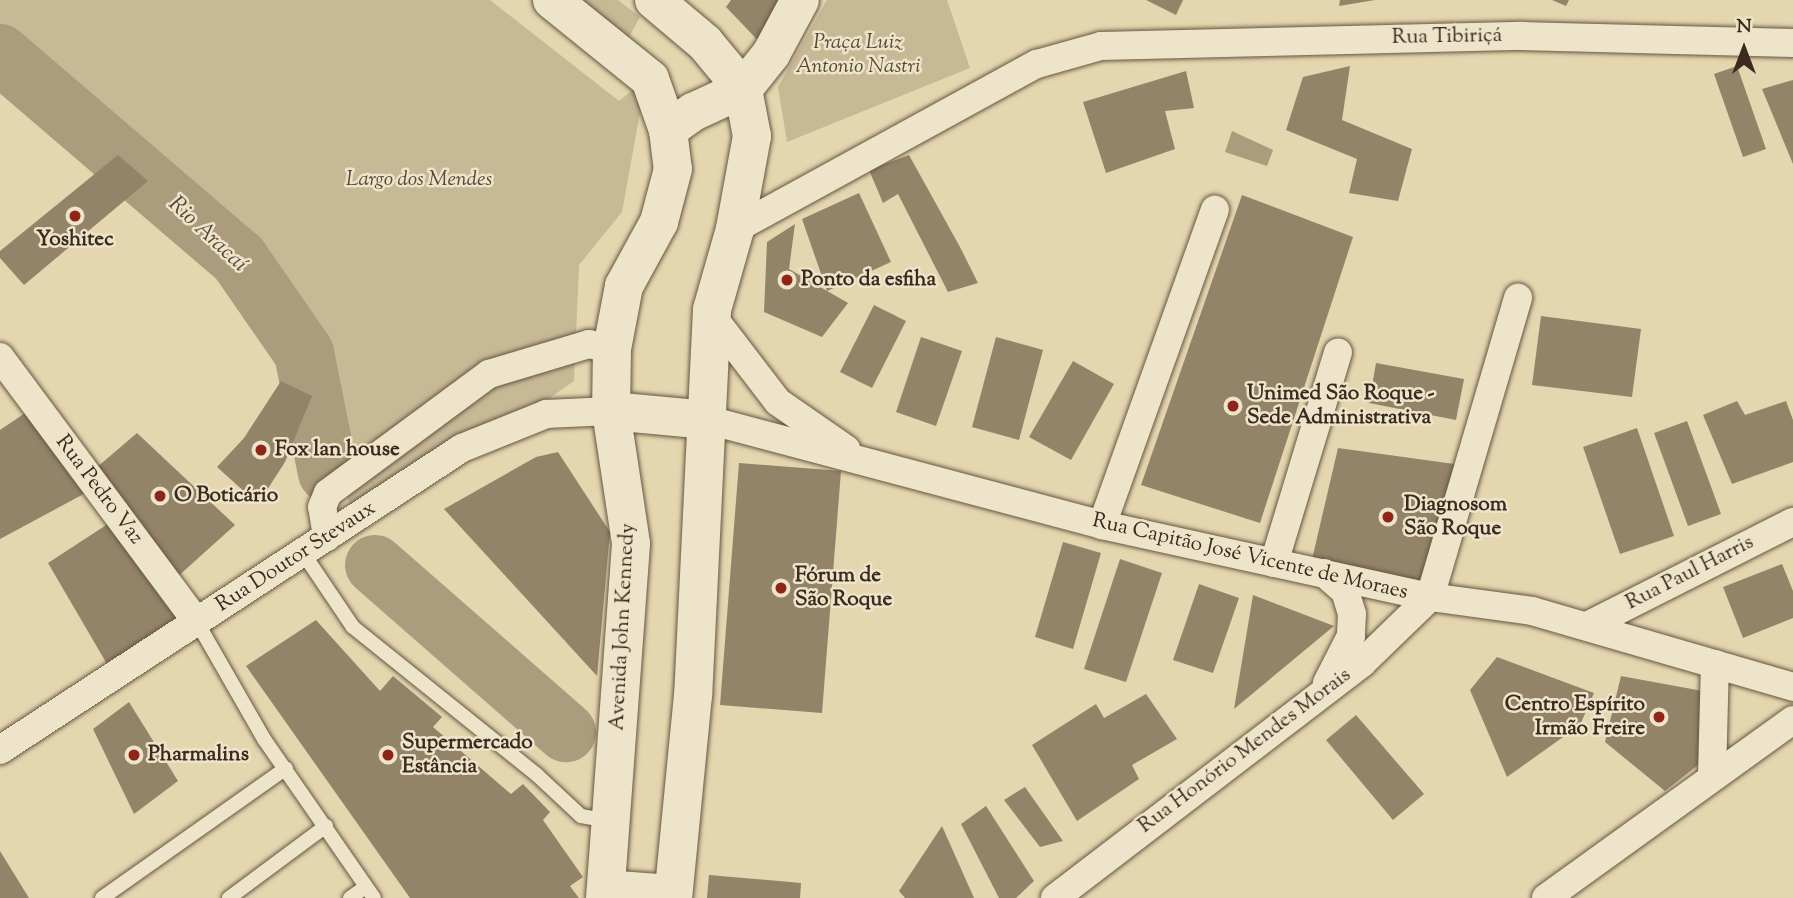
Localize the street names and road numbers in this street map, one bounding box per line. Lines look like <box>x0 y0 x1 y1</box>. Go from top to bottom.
street label: Rua Tibiriçá <box>1392 23 1502 51</box>
street label: Rua Pedro Vaz <box>50 430 148 550</box>
street label: Rua Doutor Stevaux <box>212 496 380 618</box>
street label: Rua Capitão José Vicente de Moraes <box>1090 508 1410 606</box>
street label: Avenida John Kennedy <box>605 523 641 731</box>
street label: Rua Paul Harris <box>1622 530 1758 616</box>
street label: Rua Honório Mendes Morais <box>1134 663 1356 839</box>

